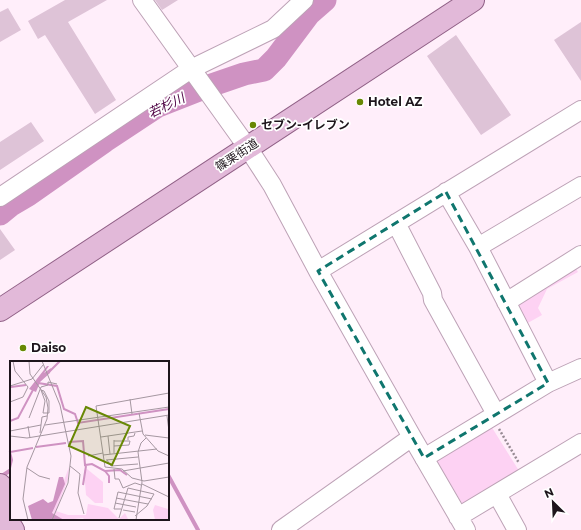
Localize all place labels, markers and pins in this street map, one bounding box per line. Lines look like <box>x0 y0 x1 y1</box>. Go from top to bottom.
place label: Hotel AZ <box>368 94 422 109</box>
marker: Hotel AZ <box>355 97 365 107</box>
place label: セブン-イレブン <box>261 117 350 132</box>
marker: セブン-イレブン <box>248 120 258 130</box>
place label: Daiso <box>31 340 66 355</box>
marker: Daiso <box>18 343 28 353</box>

